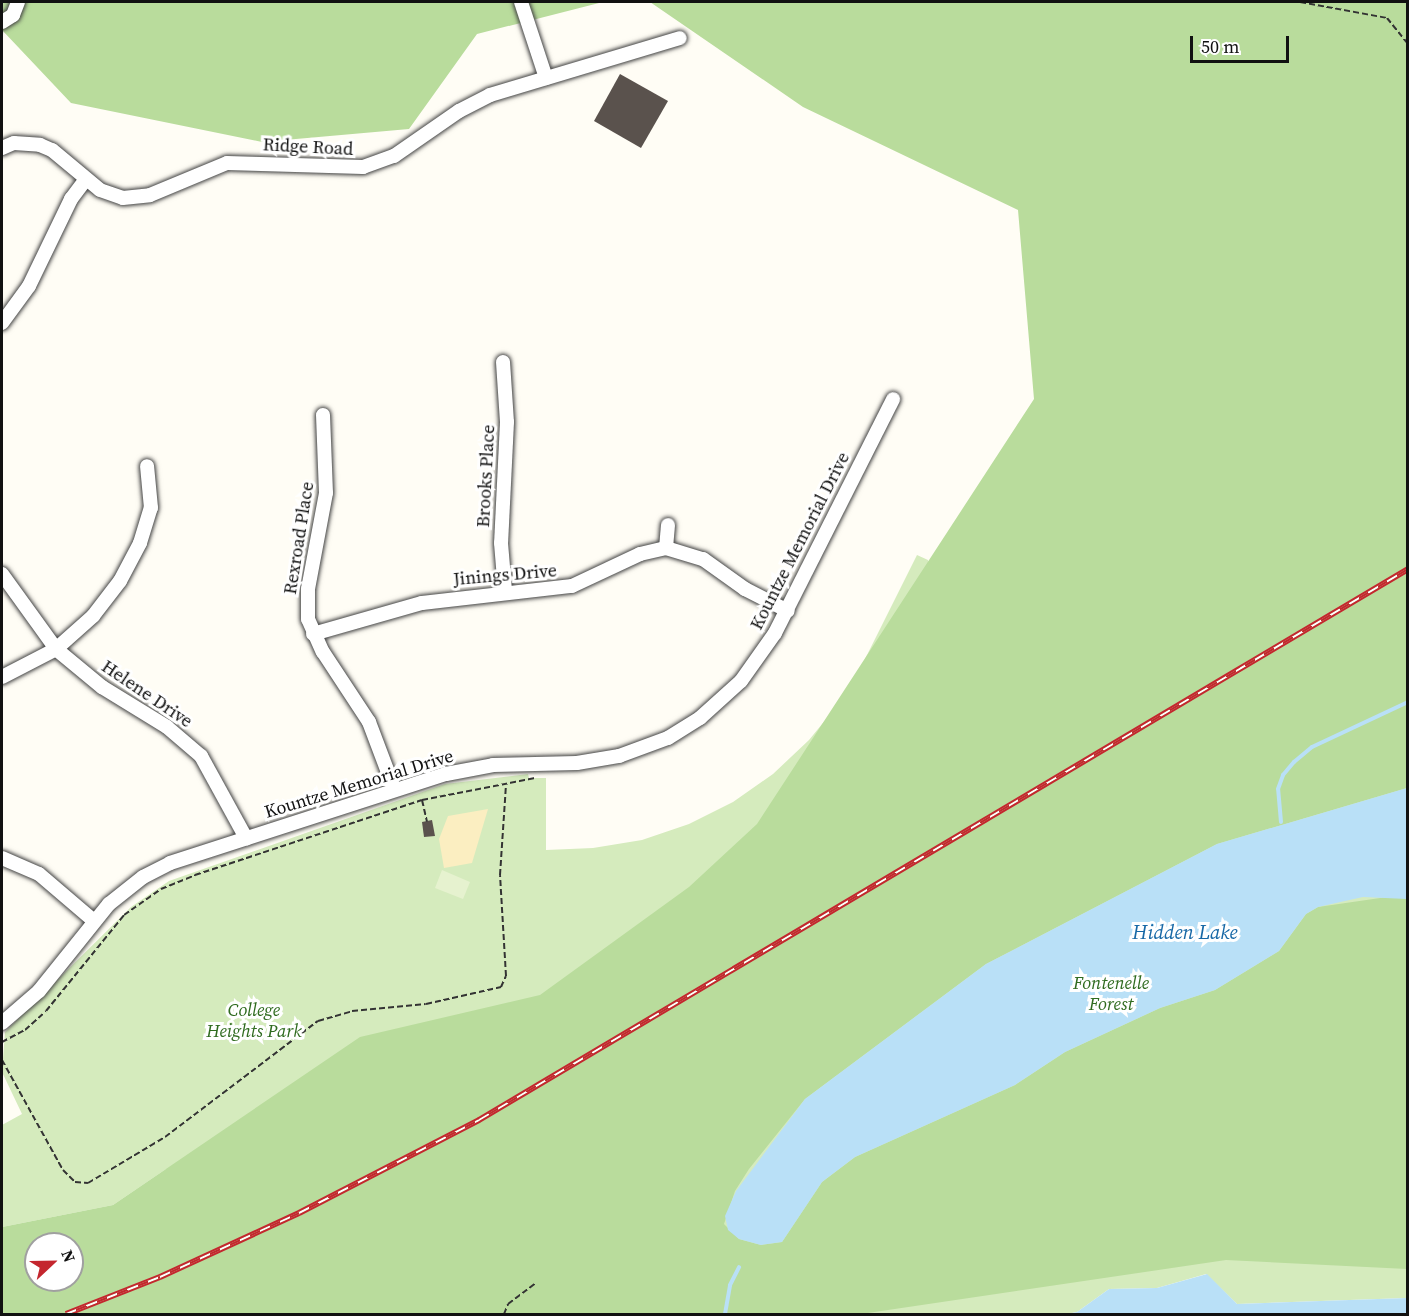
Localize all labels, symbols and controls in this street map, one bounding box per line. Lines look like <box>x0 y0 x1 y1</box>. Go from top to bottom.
scale bar <box>1193 24 1292 62</box>
text: 50 m <box>1201 34 1239 59</box>
street label: Ridge Road <box>262 134 354 160</box>
street label: Brooks Place <box>473 424 499 528</box>
street label: Kountze Memorial Drive <box>746 449 854 633</box>
street label: Rexroad Place <box>279 480 319 596</box>
street label: Jinings Drive <box>452 560 558 590</box>
street label: Helene Drive <box>97 656 197 732</box>
street label: Kountze Memorial Drive <box>262 745 456 823</box>
water label: Hidden Lake <box>1132 920 1238 944</box>
park label: Fontenelle Forest <box>1073 973 1149 1016</box>
park label: College Heights Park <box>206 1000 302 1042</box>
north arrow <box>24 1232 84 1292</box>
text: N <box>56 1246 81 1266</box>

